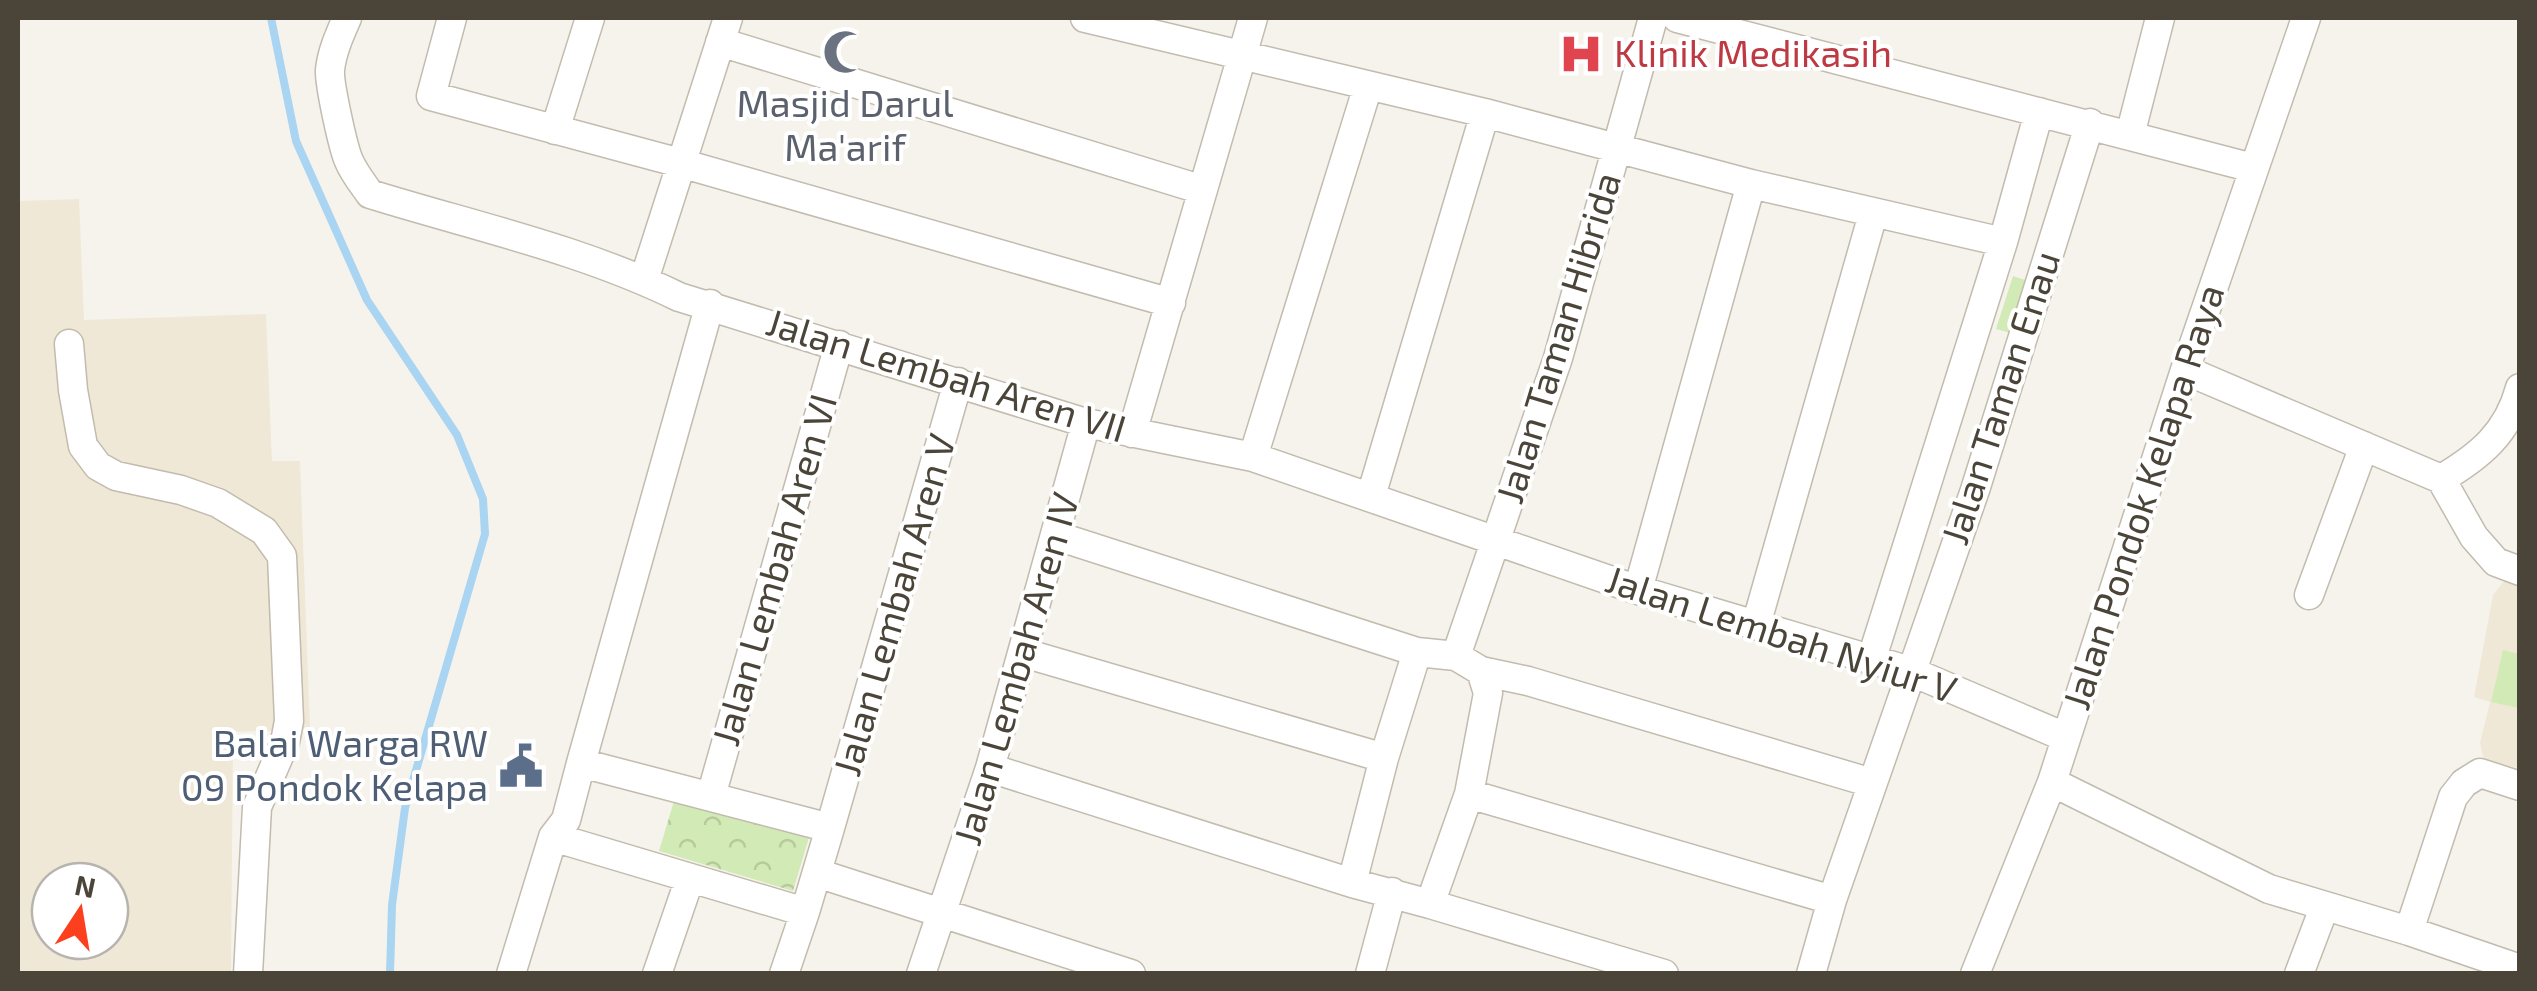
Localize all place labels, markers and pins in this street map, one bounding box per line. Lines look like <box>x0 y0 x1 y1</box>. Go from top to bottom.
mosque icon: Masjid Darul Ma'arif <box>821 28 869 76</box>
place label: Klinik Medikasih <box>1614 29 1892 75</box>
hospital icon: Klinik Medikasih <box>1557 30 1605 78</box>
place label: Masjid Darul Ma'arif <box>737 79 953 169</box>
place label: Balai Warga RW 09 Pondok Kelapa <box>181 719 488 809</box>
public building icon: Balai Warga RW 09 Pondok Kelapa <box>497 742 545 790</box>

